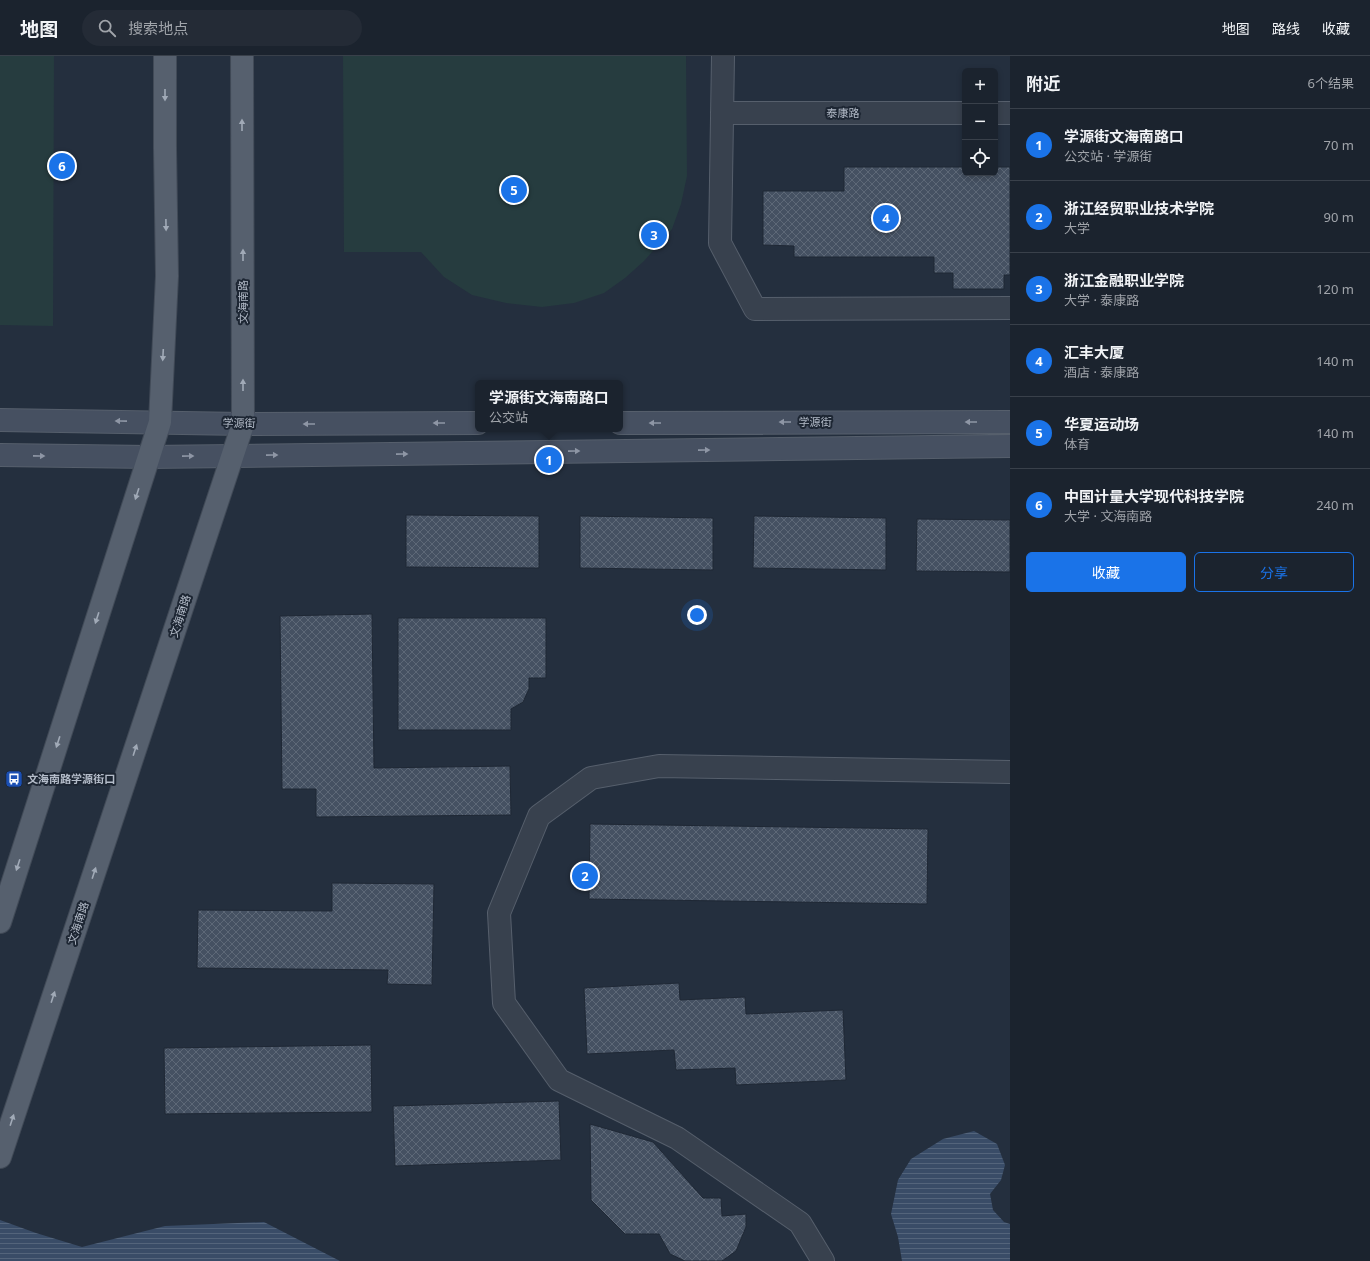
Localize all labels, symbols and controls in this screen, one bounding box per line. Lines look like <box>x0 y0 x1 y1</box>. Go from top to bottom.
search box <box>82 10 362 46</box>
text: 地图 <box>20 16 58 42</box>
icon: search <box>96 17 118 39</box>
text: 搜索地点 <box>128 18 188 38</box>
text: 地图 <box>1222 19 1250 38</box>
text: 路线 <box>1272 19 1300 38</box>
text: 收藏 <box>1322 19 1350 38</box>
map controls <box>962 68 998 176</box>
button: + <box>962 68 998 104</box>
text: 附近 <box>1026 72 1060 95</box>
text: 6个结果 <box>1308 74 1354 92</box>
one-way arrow <box>162 89 168 102</box>
button: − <box>962 104 998 140</box>
street label: 泰康路 <box>827 105 860 120</box>
one-way arrow <box>239 118 245 131</box>
text: 学源街文海南路口 <box>1064 126 1184 146</box>
text: 1 <box>1035 136 1043 154</box>
text: 70 m <box>1324 136 1354 154</box>
button: locate <box>962 140 998 176</box>
text: 公交站 · 学源街 <box>1064 147 1152 165</box>
pin: 6 <box>49 151 75 181</box>
pin: 5 <box>501 175 527 205</box>
text: 浙江经贸职业技术学院 <box>1064 198 1214 218</box>
pin: 4 <box>873 203 899 233</box>
text: 2 <box>1035 208 1043 226</box>
text: 90 m <box>1324 208 1354 226</box>
one-way arrow <box>163 219 169 232</box>
text: 大学 <box>1064 219 1090 237</box>
pin: 3 <box>641 220 667 250</box>
one-way arrow <box>240 248 246 261</box>
text: 浙江金融职业学院 <box>1064 270 1184 290</box>
street label: 文海南路 <box>235 280 250 324</box>
text: 3 <box>1035 280 1043 298</box>
text: 120 m <box>1316 280 1354 298</box>
text: 大学 · 泰康路 <box>1064 291 1139 309</box>
text: 汇丰大厦 <box>1064 342 1124 362</box>
one-way arrow <box>160 349 166 362</box>
text: 4 <box>1035 352 1043 370</box>
text: 140 m <box>1316 352 1354 370</box>
text: 酒店 · 泰康路 <box>1064 363 1139 381</box>
one-way arrow <box>240 378 246 391</box>
popup <box>475 380 623 432</box>
text: 学源街文海南路口 <box>489 387 609 407</box>
text: 公交站 <box>489 408 528 426</box>
street label: 学源街 <box>799 414 832 429</box>
text: 华夏运动场 <box>1064 414 1139 434</box>
street label: 学源街 <box>222 415 256 430</box>
one-way arrow <box>114 418 127 424</box>
one-way arrow <box>778 419 791 425</box>
one-way arrow <box>964 419 977 425</box>
one-way arrow <box>432 420 445 426</box>
one-way arrow <box>648 420 661 426</box>
one-way arrow <box>302 421 315 427</box>
text: 5 <box>1035 424 1043 442</box>
text: 140 m <box>1316 424 1354 442</box>
text: 体育 <box>1064 435 1090 453</box>
pin: 1 <box>536 445 562 475</box>
one-way arrow <box>698 447 711 453</box>
one-way arrow <box>568 448 580 455</box>
one-way arrow <box>396 451 409 457</box>
one-way arrow <box>266 452 279 458</box>
one-way arrow <box>33 453 46 459</box>
one-way arrow <box>182 453 195 459</box>
text: 中国计量大学现代科技学院 <box>1064 486 1244 506</box>
one-way arrow <box>134 488 140 500</box>
text: 6 <box>1035 496 1043 514</box>
text: 240 m <box>1316 496 1354 514</box>
text: 大学 · 文海南路 <box>1064 507 1152 525</box>
button: 收藏 <box>1026 552 1186 592</box>
button: 分享 <box>1194 552 1354 592</box>
street label: 文海南路 <box>166 593 193 639</box>
your location <box>687 605 707 625</box>
one-way arrow <box>94 612 100 624</box>
one-way arrow <box>55 736 61 748</box>
one-way arrow <box>132 744 138 756</box>
bus stop icon: 文海南路学源街口 <box>4 769 24 789</box>
place label: 文海南路学源街口 <box>27 771 115 786</box>
one-way arrow <box>15 860 21 872</box>
pin: 2 <box>572 861 598 891</box>
one-way arrow <box>91 867 97 879</box>
street label: 文海南路 <box>64 900 91 946</box>
one-way arrow <box>50 990 56 1002</box>
one-way arrow <box>9 1114 15 1126</box>

